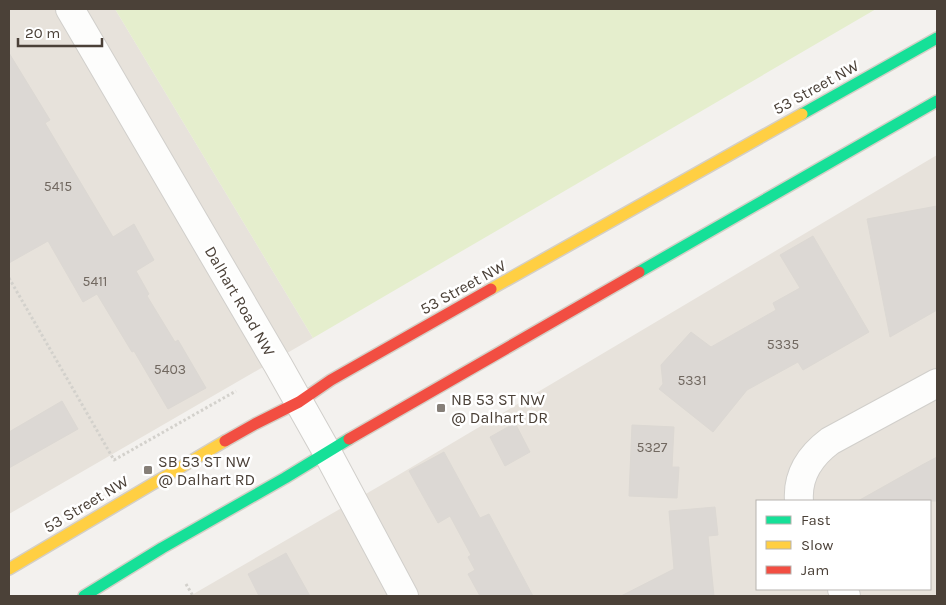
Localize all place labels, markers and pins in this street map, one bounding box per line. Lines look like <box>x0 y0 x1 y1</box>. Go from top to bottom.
place label: NB 53 ST NW @ Dalhart DR <box>451 390 548 427</box>
marker: NB 53 ST NW @ Dalhart DR <box>435 402 447 414</box>
place label: SB 53 ST NW @ Dalhart RD <box>158 452 255 489</box>
marker: SB 53 ST NW @ Dalhart RD <box>142 464 154 476</box>

